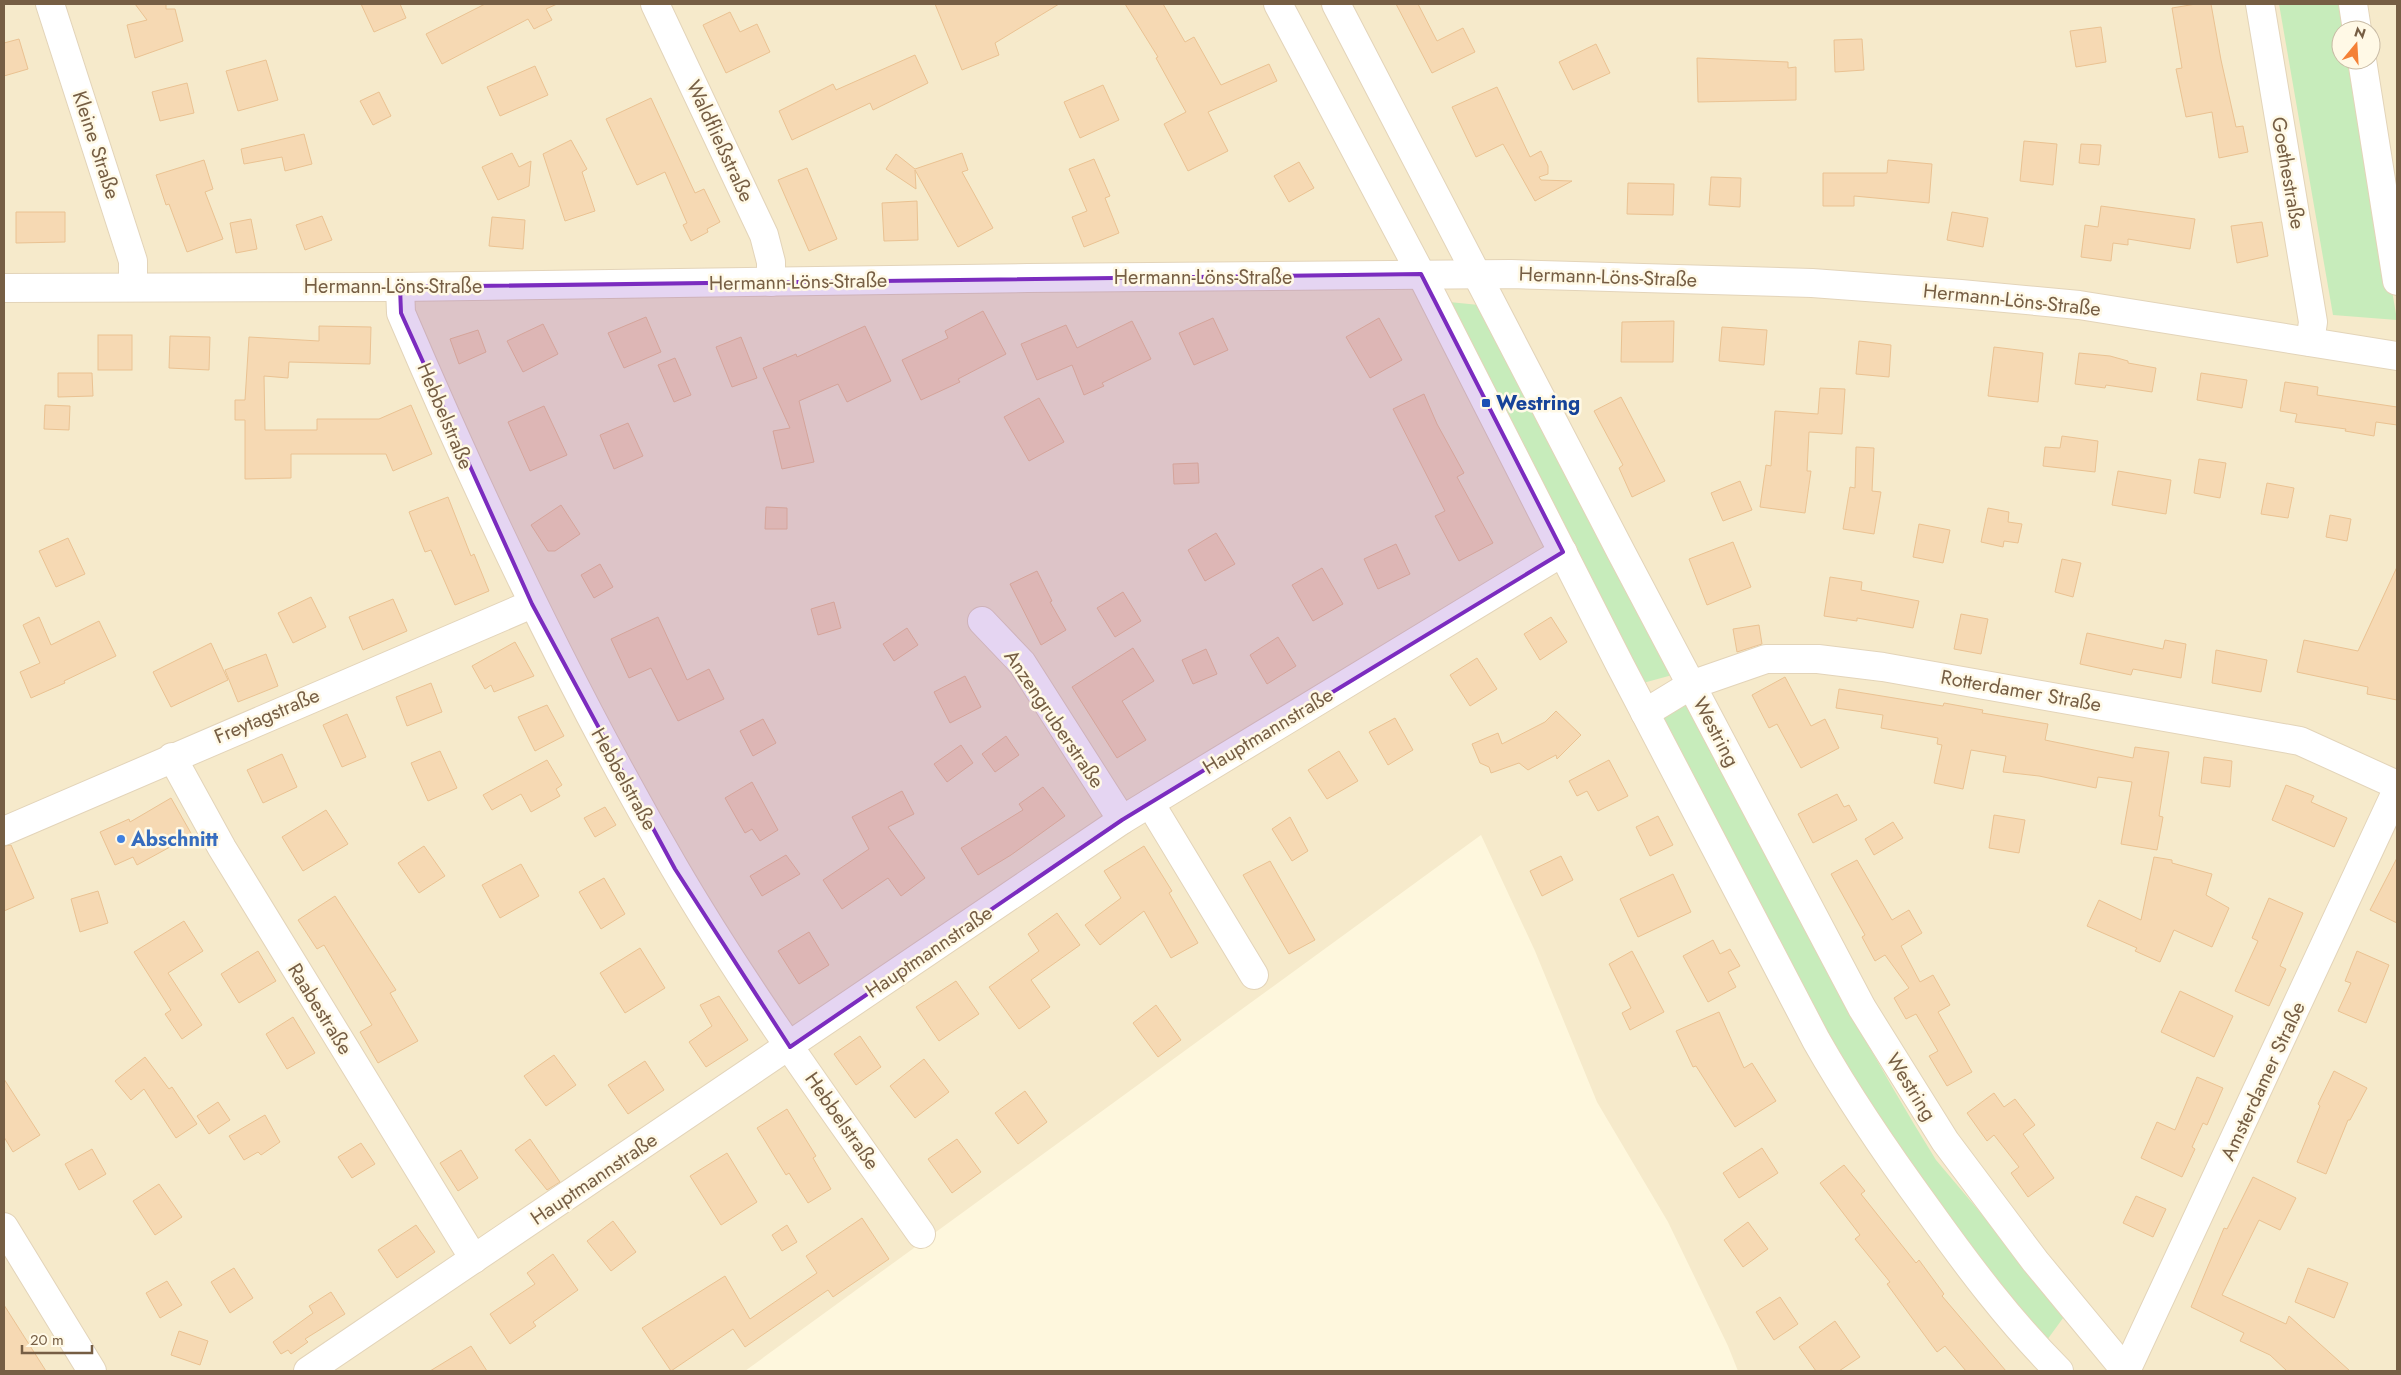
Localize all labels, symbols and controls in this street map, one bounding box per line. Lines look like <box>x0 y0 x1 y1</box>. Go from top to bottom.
north arrow <box>2331 20 2381 70</box>
text: N <box>2352 21 2368 44</box>
street label: Waldfließstraße <box>679 75 761 207</box>
street label: Kleine Straße <box>65 87 127 203</box>
street label: Goethestraße <box>2264 115 2312 231</box>
street label: Hermann-Löns-Straße <box>1518 259 1698 295</box>
street label: Hermann-Löns-Straße <box>1114 263 1292 292</box>
street label: Hermann-Löns-Straße <box>709 266 887 298</box>
street label: Hermann-Löns-Straße <box>304 272 482 301</box>
street label: Hermann-Löns-Straße <box>1922 276 2102 324</box>
street label: Hebbelstraße <box>410 358 480 474</box>
place label: Westring <box>1496 389 1580 418</box>
marker: Westring <box>1480 397 1492 409</box>
street label: Anzengruberstraße <box>997 644 1111 794</box>
street label: Rotterdamer Straße <box>1938 663 2104 719</box>
street label: Freytagstraße <box>210 681 324 751</box>
street label: Hauptmannstraße <box>1197 681 1339 781</box>
street label: Westring <box>1686 692 1746 772</box>
street label: Hebbelstraße <box>584 722 664 836</box>
place label: Abschnitt <box>130 825 219 854</box>
marker: Abschnitt <box>115 833 127 845</box>
street label: Hauptmannstraße <box>860 899 998 1005</box>
street label: Raabestraße <box>280 958 360 1060</box>
street label: Amsterdamer Straße <box>2213 997 2313 1165</box>
street label: Westring <box>1879 1047 1943 1127</box>
street label: Hebbelstraße <box>798 1066 886 1176</box>
street label: Hauptmannstraße <box>525 1126 663 1232</box>
scale bar <box>22 1322 92 1354</box>
text: 20 m <box>30 1329 64 1351</box>

